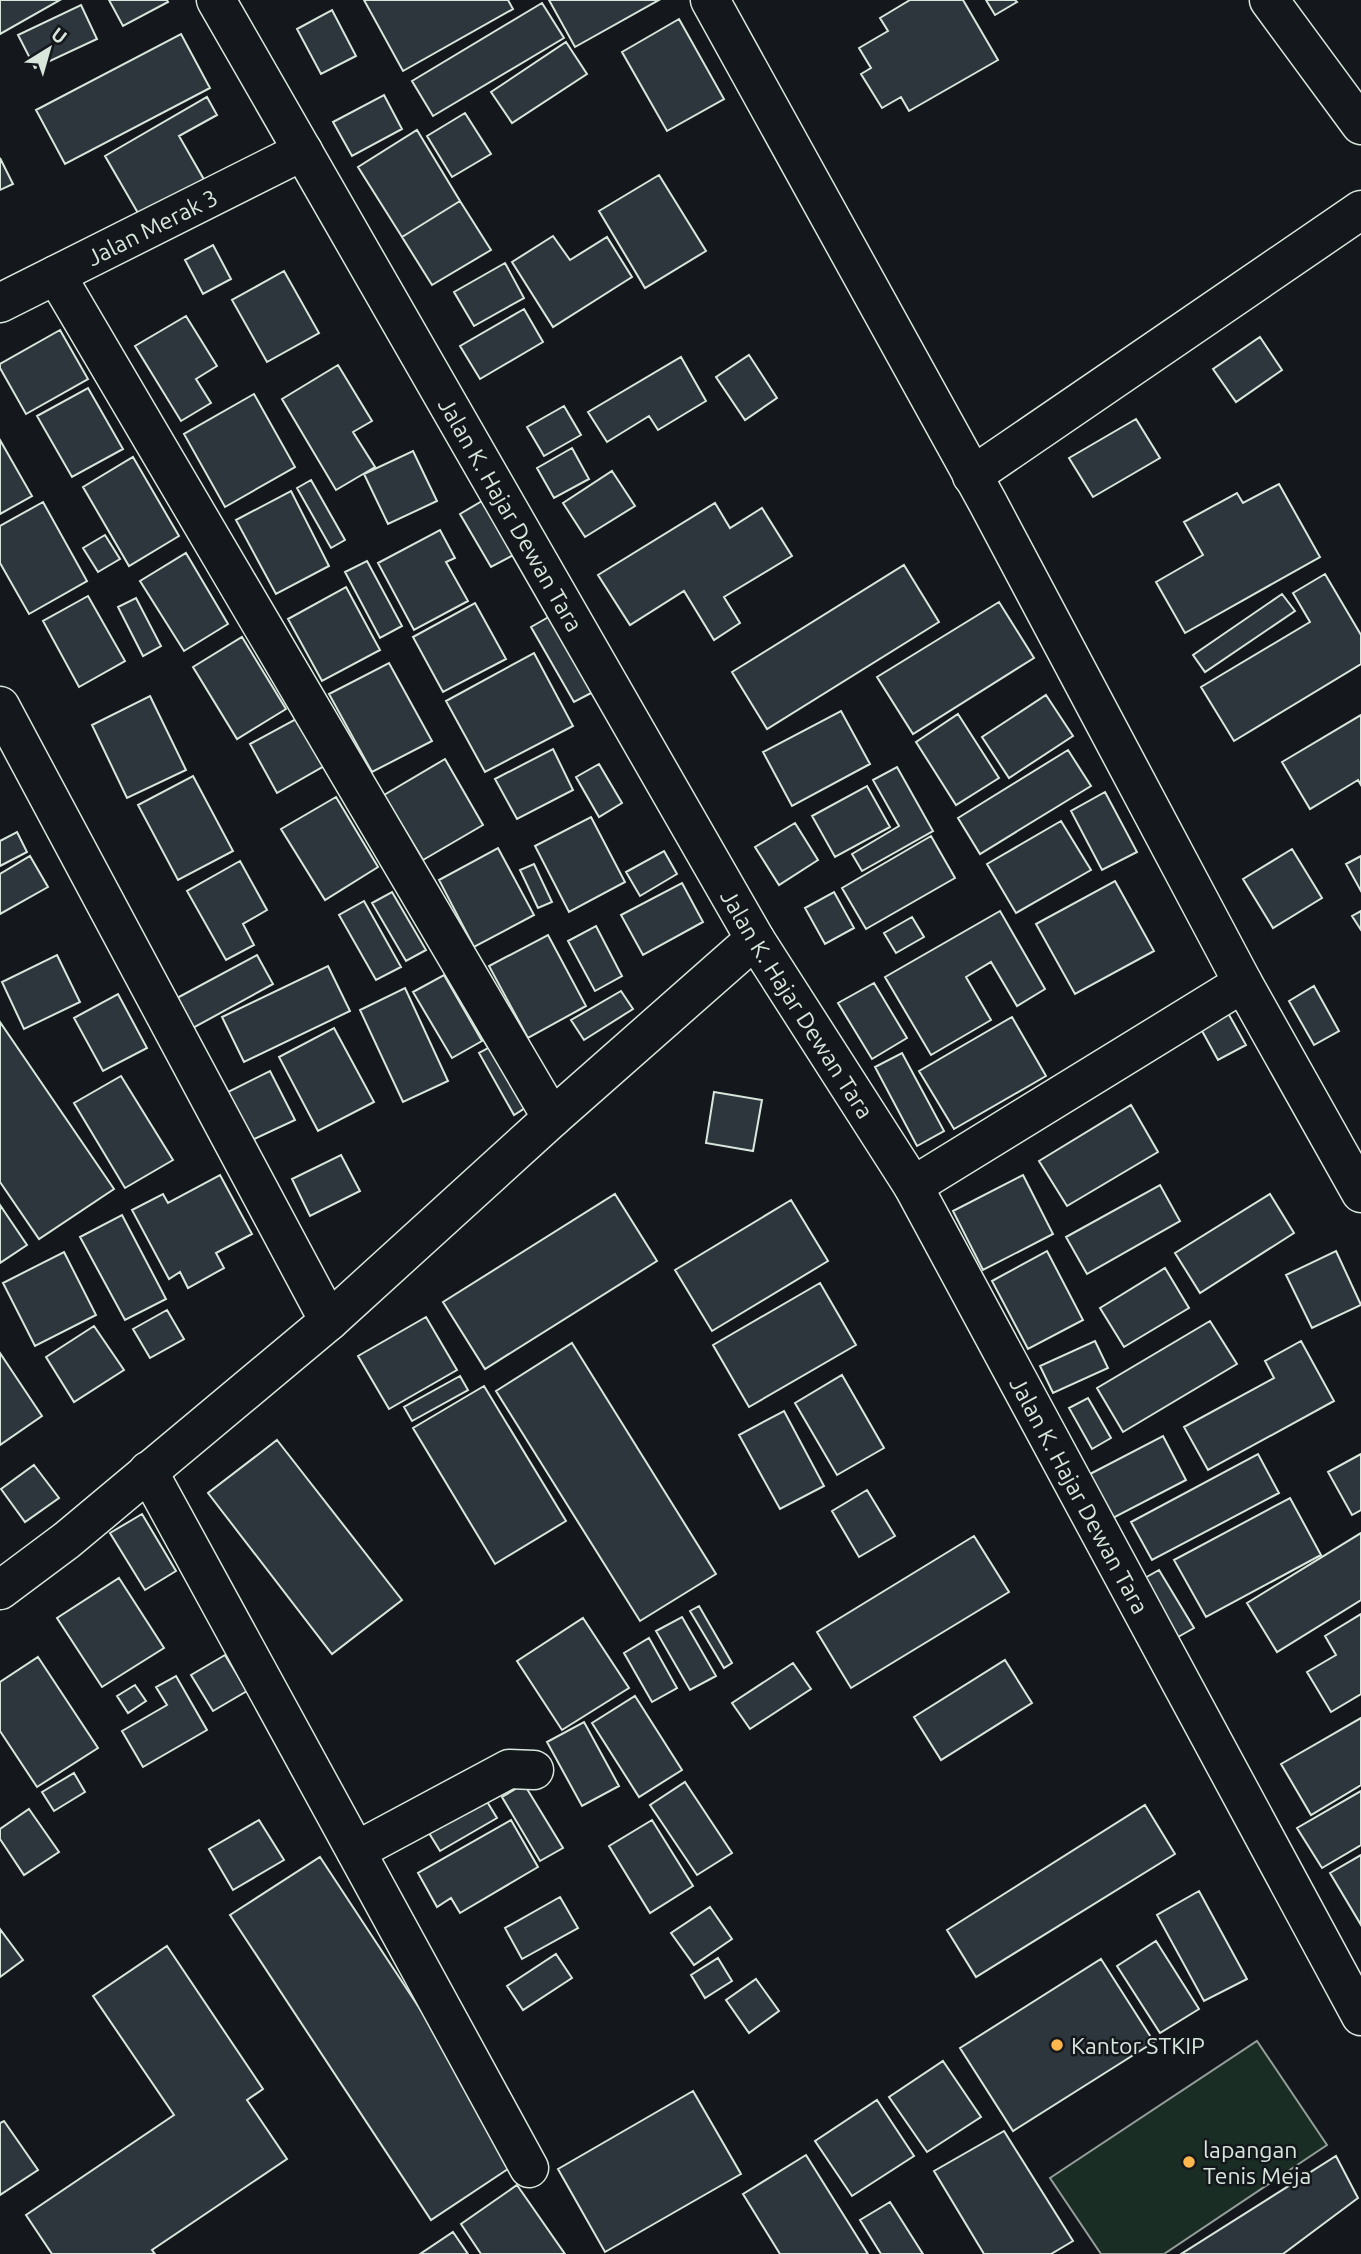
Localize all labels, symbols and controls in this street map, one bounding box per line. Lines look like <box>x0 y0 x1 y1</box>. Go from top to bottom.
north arrow <box>14 14 84 84</box>
text: U <box>47 23 71 48</box>
street label: Jalan Merak 3 <box>83 184 221 270</box>
street label: Jalan K. Hajar Dewan Tara <box>434 393 588 636</box>
street label: Jalan K. Hajar Dewan Tara <box>717 885 879 1123</box>
street label: Jalan K. Hajar Dewan Tara <box>1006 1372 1154 1618</box>
place label: Kantor STKIP <box>1071 2033 1205 2058</box>
marker: Kantor STKIP <box>1049 2037 1065 2053</box>
place label: lapangan Tenis Meja <box>1203 2137 1311 2188</box>
marker: lapangan Tenis Meja <box>1181 2154 1197 2170</box>

